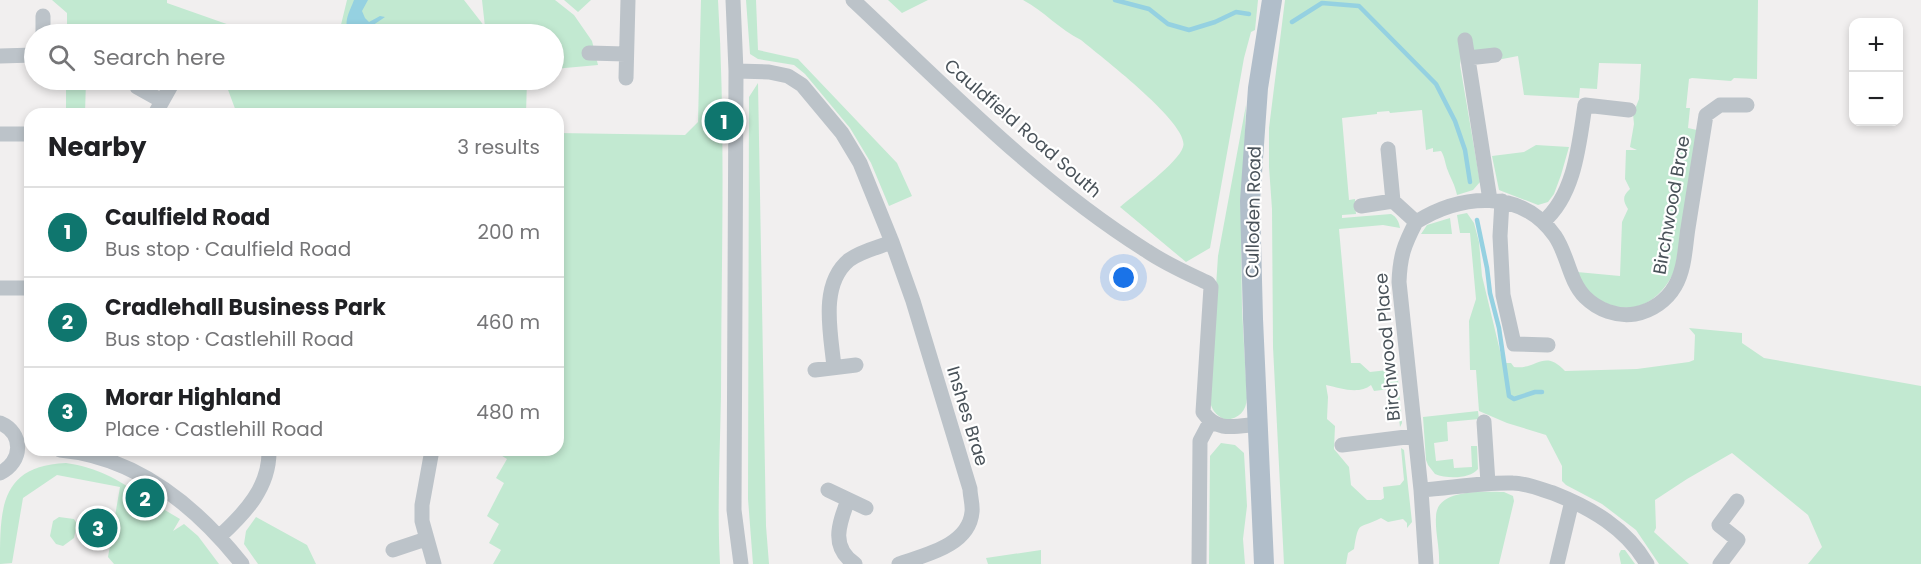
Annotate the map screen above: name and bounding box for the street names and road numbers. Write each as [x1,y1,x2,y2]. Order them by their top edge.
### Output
street label: Cauldfield Road South [939,53,1107,203]
street label: Birchwood Brae [1646,134,1696,276]
street label: Culloden Road [1239,146,1267,278]
street label: Birchwood Place [1368,272,1406,422]
street label: Inshes Brae [941,363,995,469]

